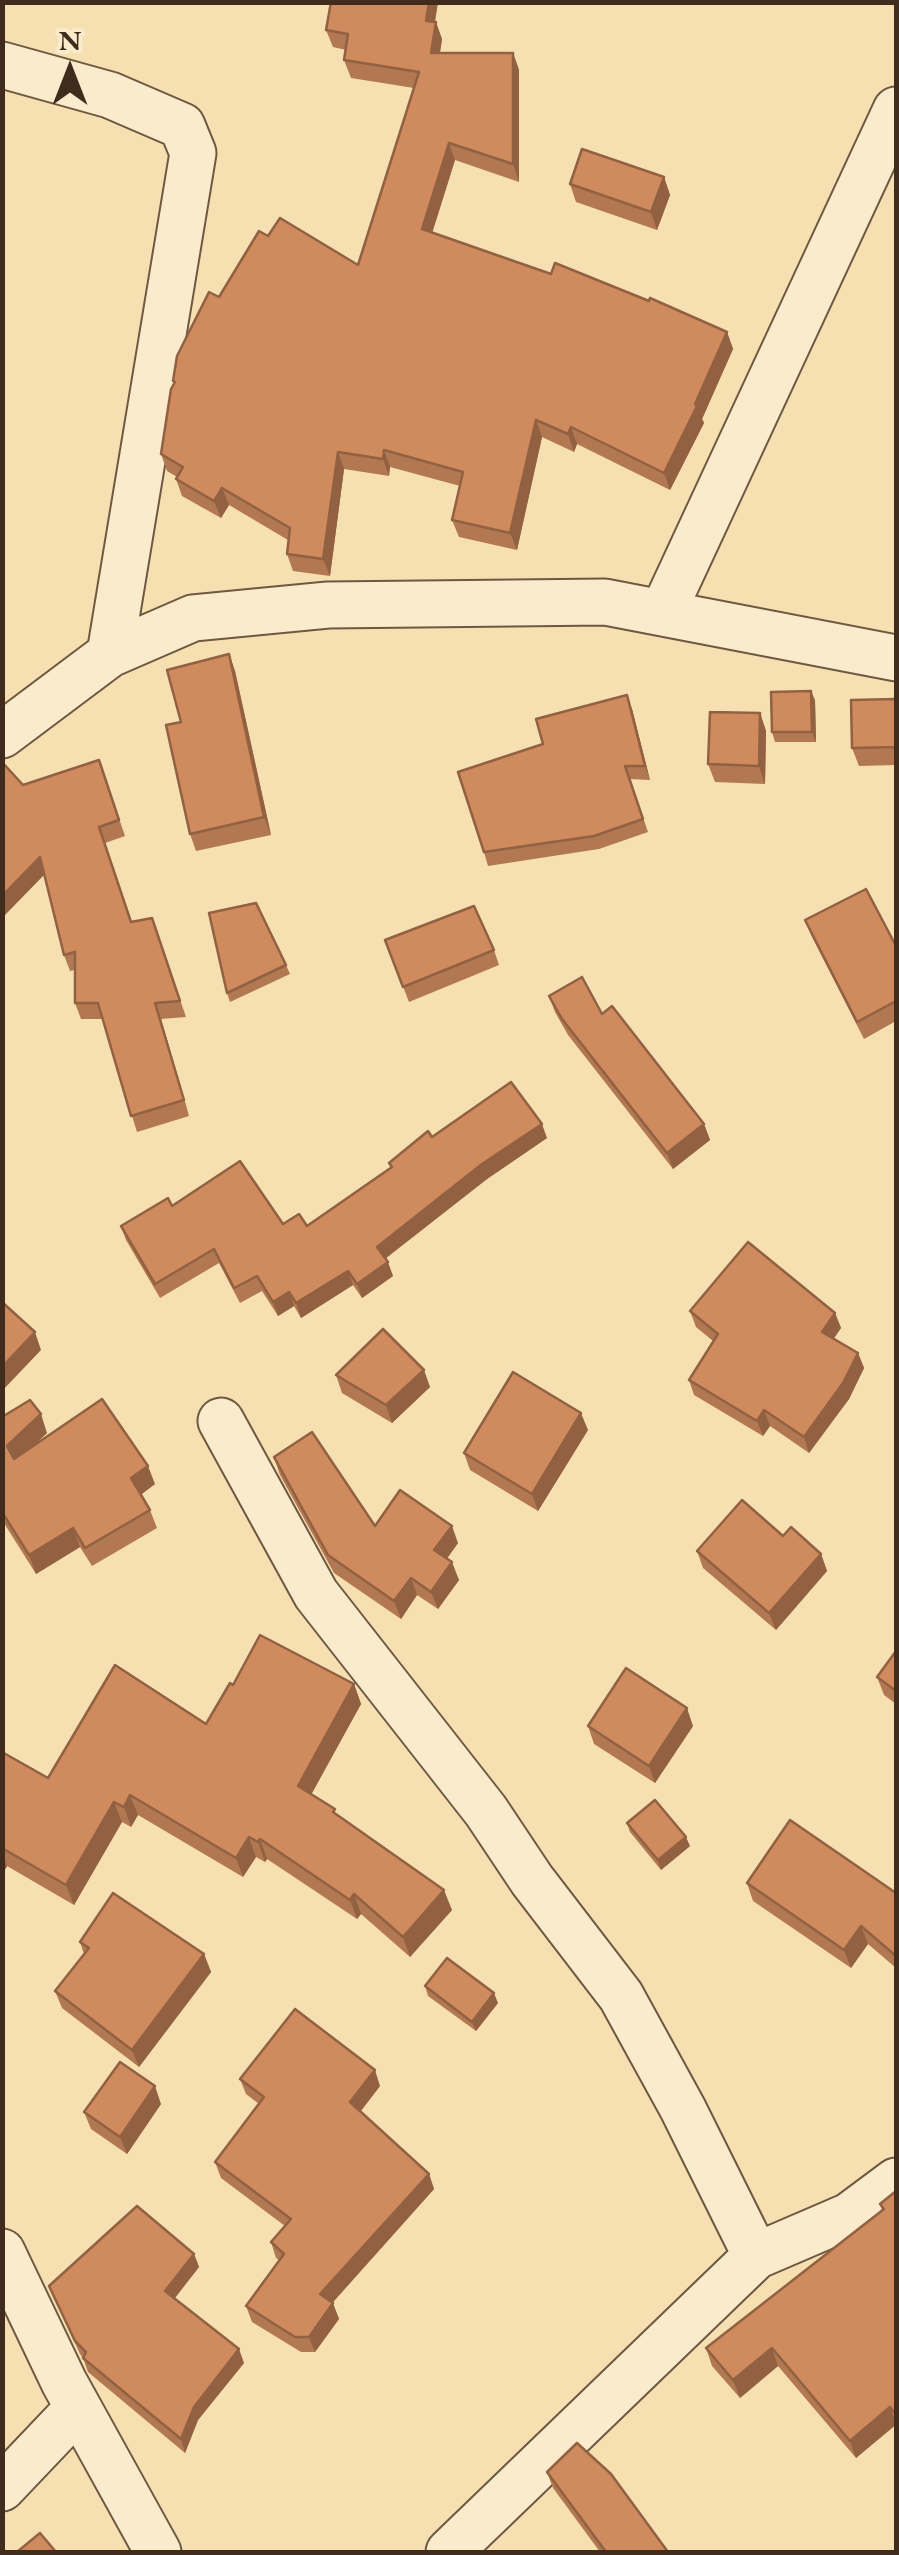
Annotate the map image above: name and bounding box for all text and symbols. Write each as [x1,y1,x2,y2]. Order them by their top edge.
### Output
north arrow [20,20,120,120]
text: N [59,22,81,58]

